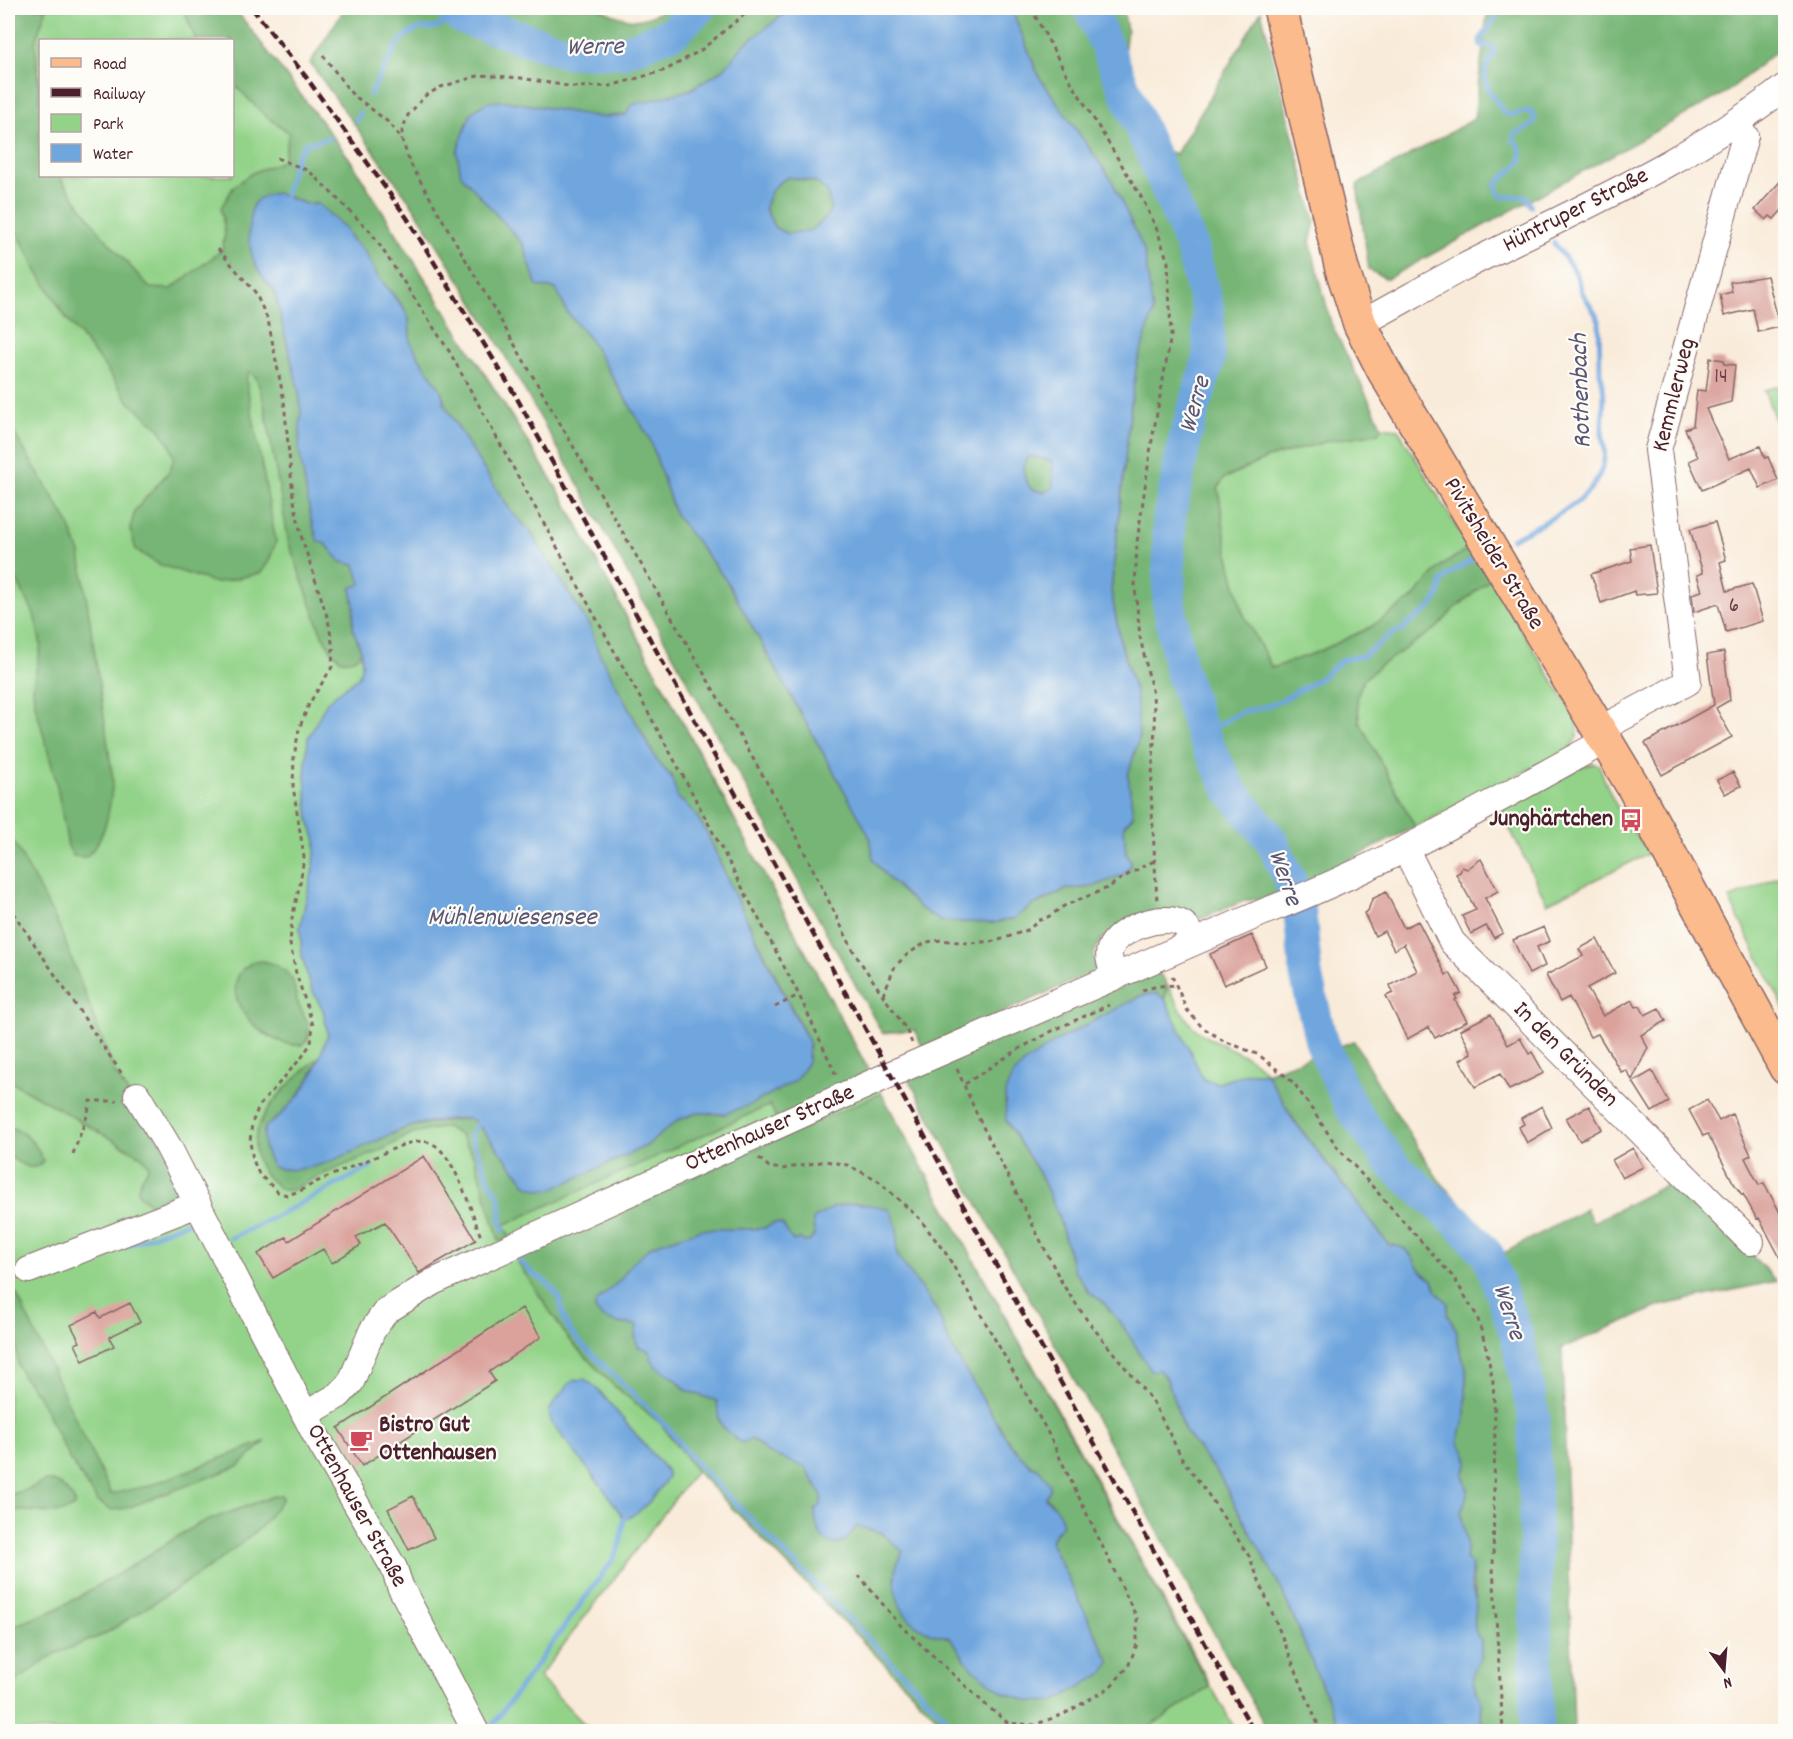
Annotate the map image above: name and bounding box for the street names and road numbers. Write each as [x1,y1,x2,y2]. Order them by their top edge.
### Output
street label: Hüntruper Straße [1497,160,1655,262]
street label: Kemmlerweg [1644,334,1706,456]
street label: Pivitsheider Straße [1434,471,1552,637]
street label: In den Gründen [1504,994,1626,1116]
street label: Ottenhauser Straße [680,1076,860,1182]
street label: Ottenhauser Straße [297,1418,415,1594]

